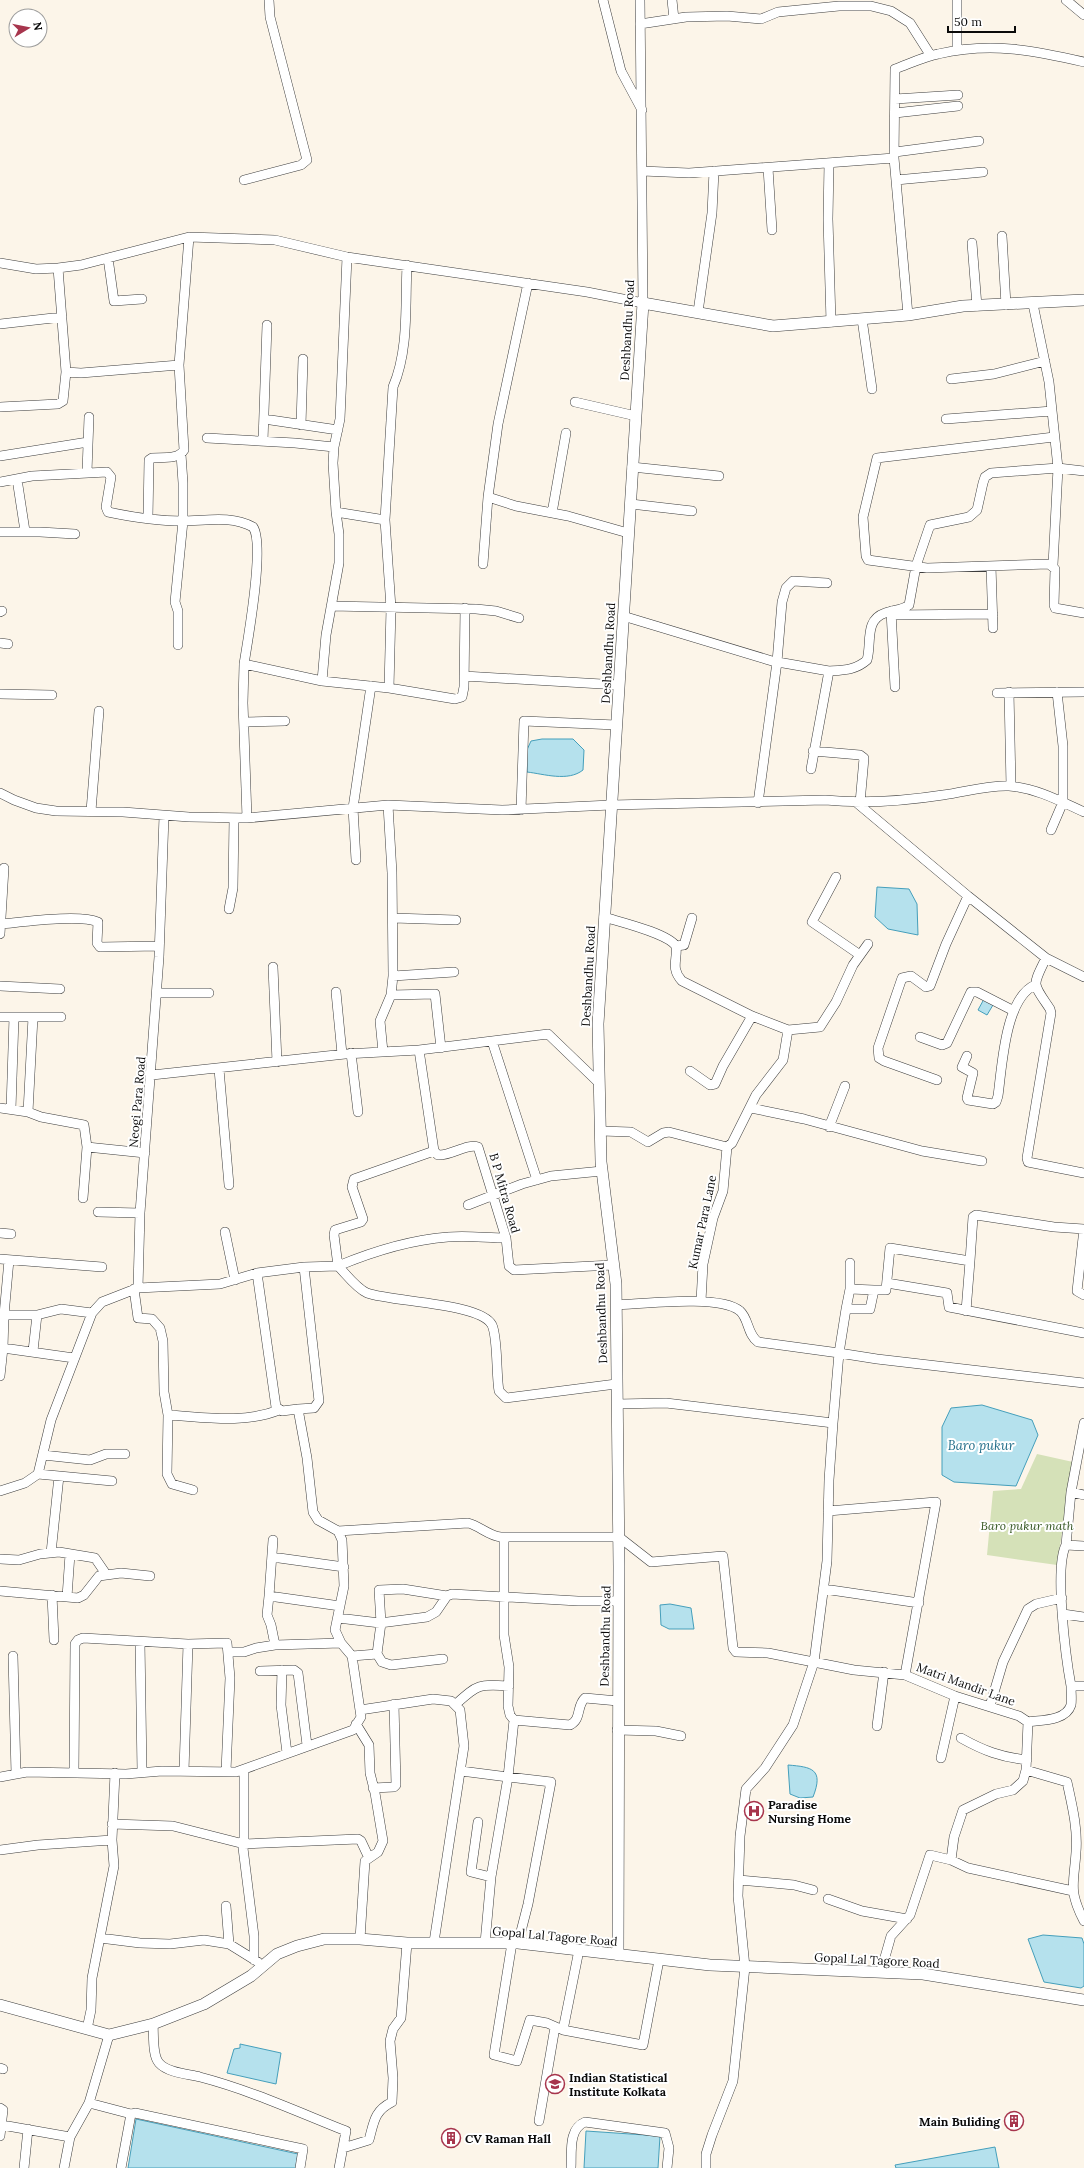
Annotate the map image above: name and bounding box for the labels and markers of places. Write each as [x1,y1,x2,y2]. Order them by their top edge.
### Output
place label: Paradise Nursing Home [768,1797,852,1826]
hospital icon: Paradise Nursing Home [743,1800,765,1822]
place label: Indian Statistical Institute Kolkata [569,2070,668,2099]
school or university icon: Indian Statistical Institute Kolkata [544,2073,566,2095]
building icon: Main Buliding [1003,2110,1025,2132]
place label: Main Buliding [919,2114,1001,2129]
building icon: CV Raman Hall [440,2127,462,2149]
place label: CV Raman Hall [465,2131,551,2146]

